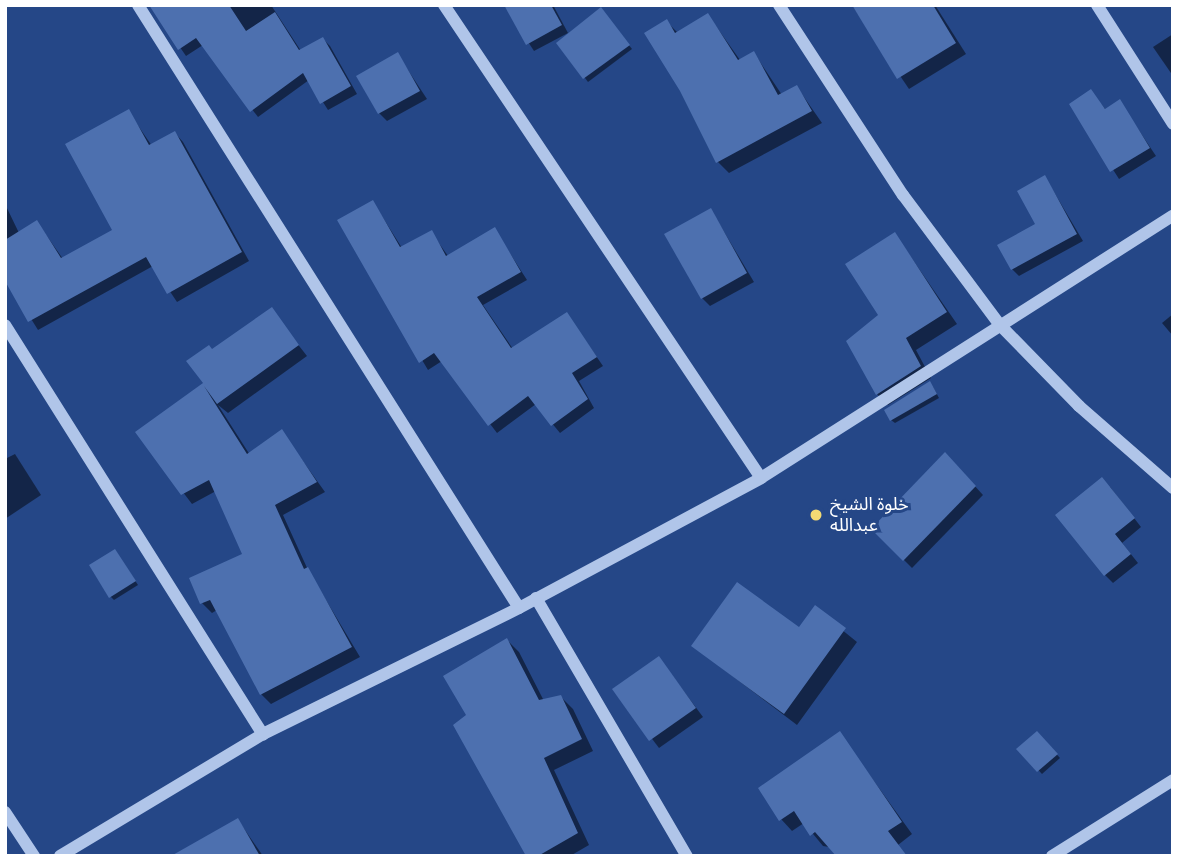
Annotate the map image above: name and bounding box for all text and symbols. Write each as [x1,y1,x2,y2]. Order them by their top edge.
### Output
place label: خلوة الشيخ عبدالله [830,494,909,536]
marker: خلوة الشيخ عبدالله [808,507,824,523]

